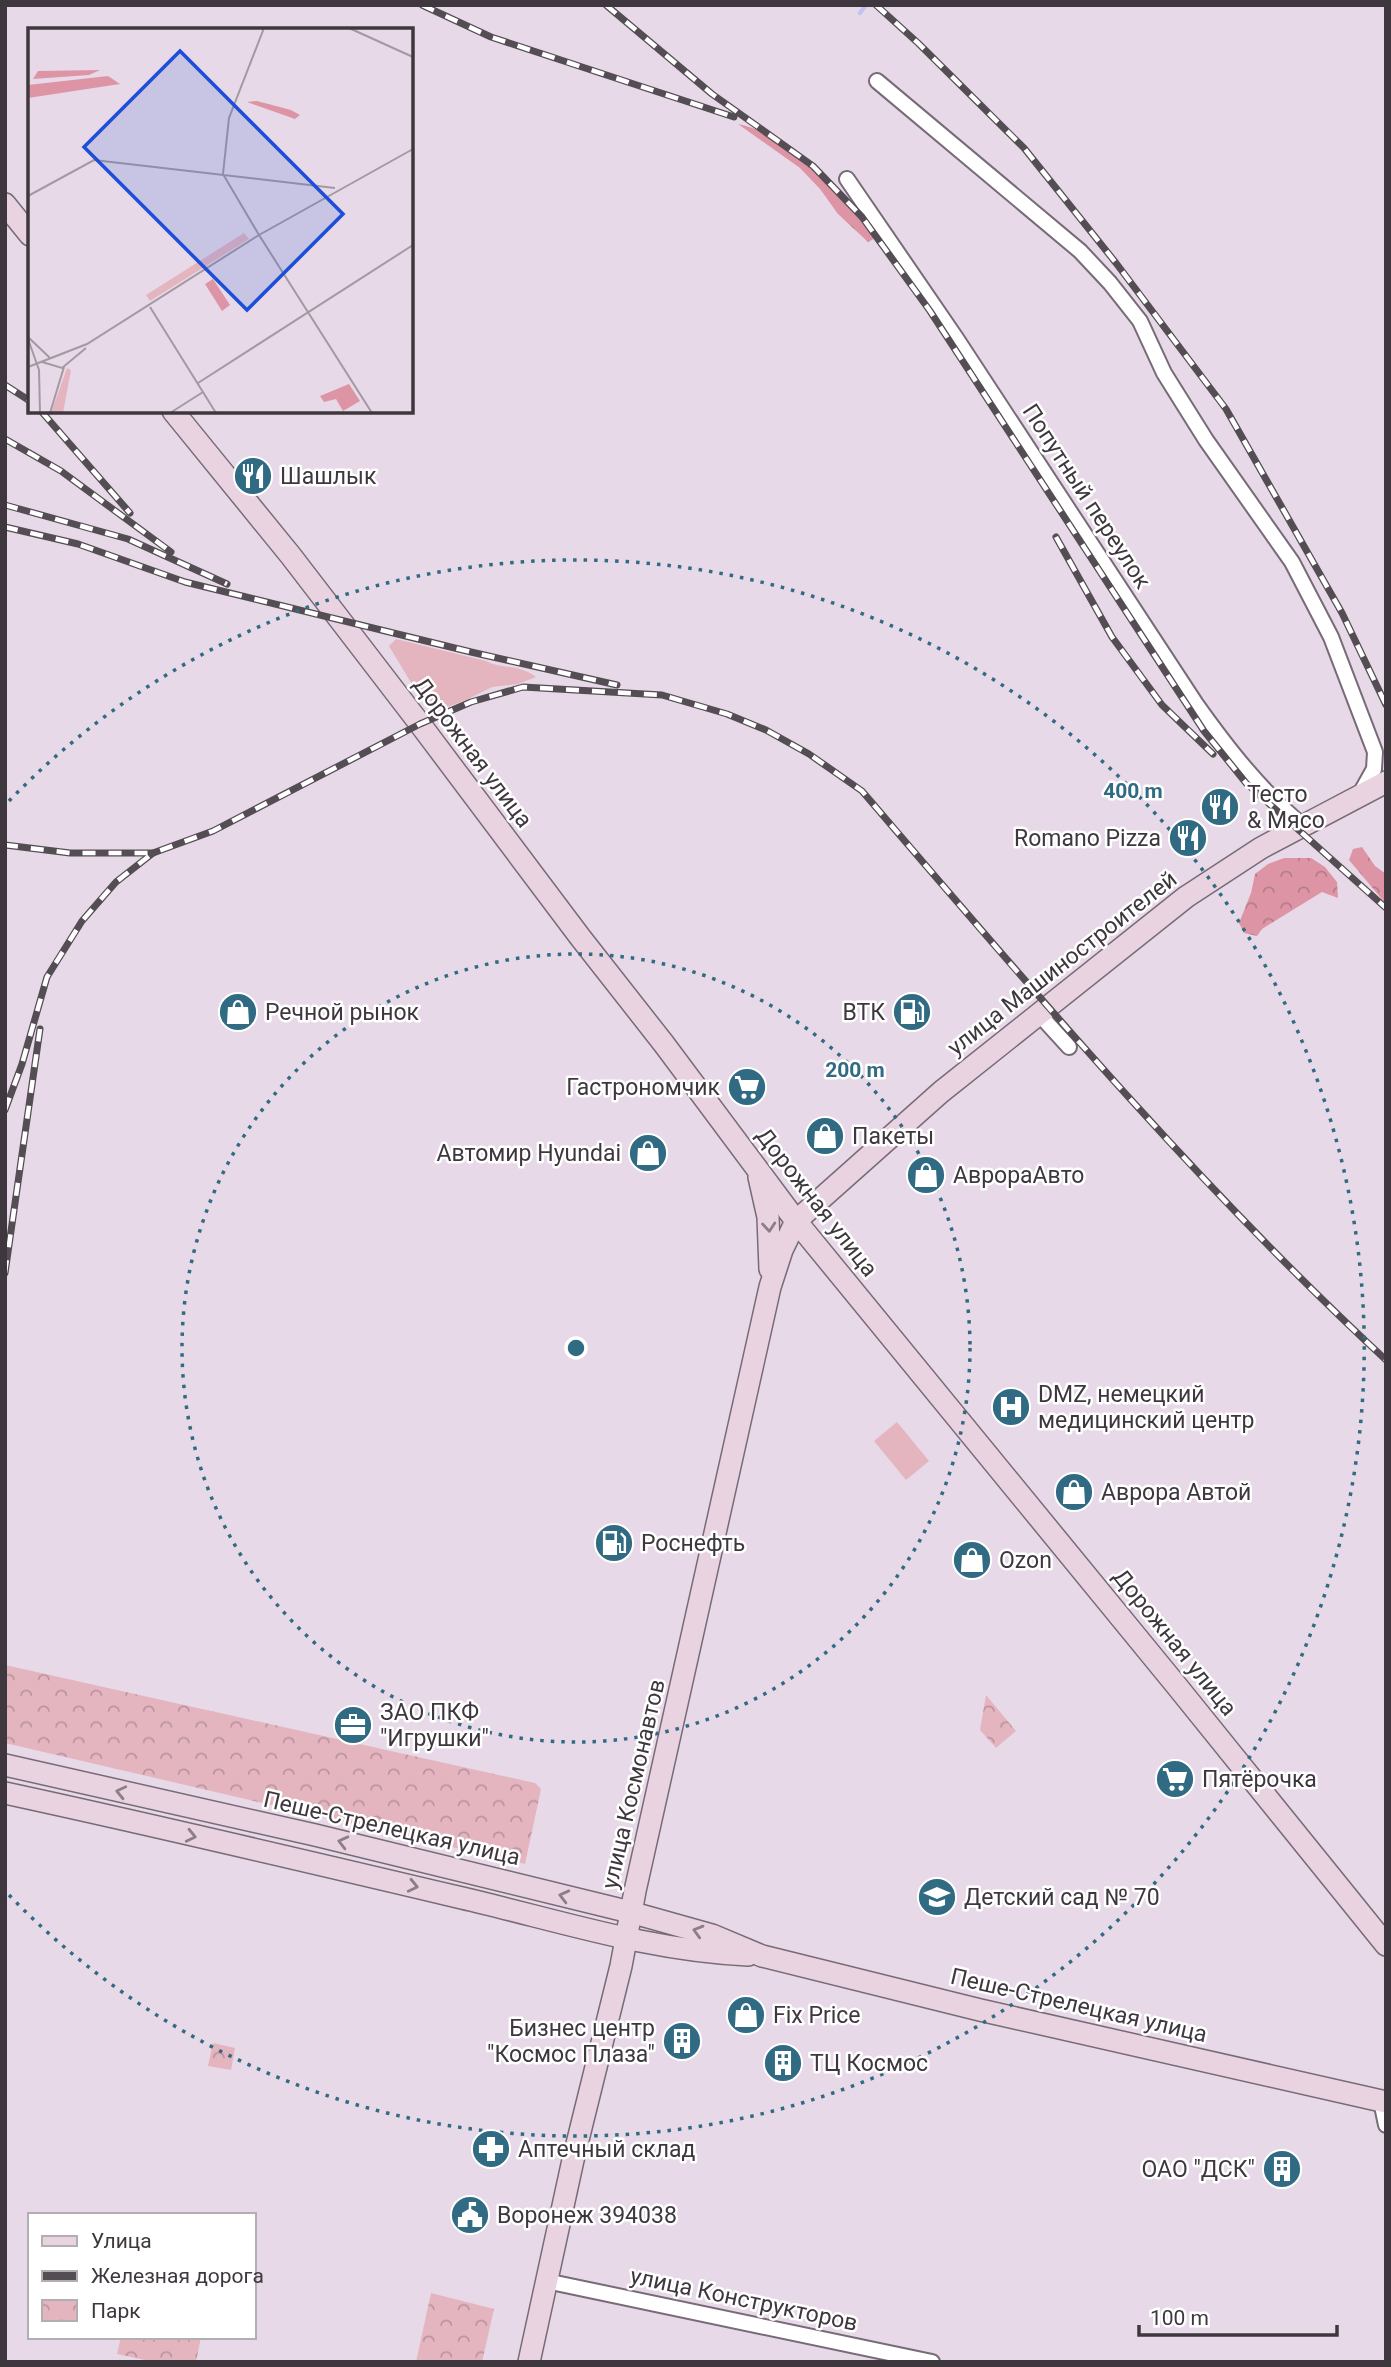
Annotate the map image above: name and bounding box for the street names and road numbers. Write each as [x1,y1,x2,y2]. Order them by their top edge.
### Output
street label: Попутный переулок [1017,399,1157,594]
street label: Дорожная улица [407,672,538,833]
street label: улица Машиностроителей [942,866,1182,1061]
street label: Дорожная улица [750,1123,883,1282]
street label: Дорожная улица [1107,1563,1242,1721]
street label: улица Космонавтов [596,1677,671,1892]
street label: Пеше-Стрелецкая улица [261,1786,523,1871]
street label: Пеше-Стрелецкая улица [948,1963,1210,2048]
street label: улица Конструкторов [628,2262,860,2337]

